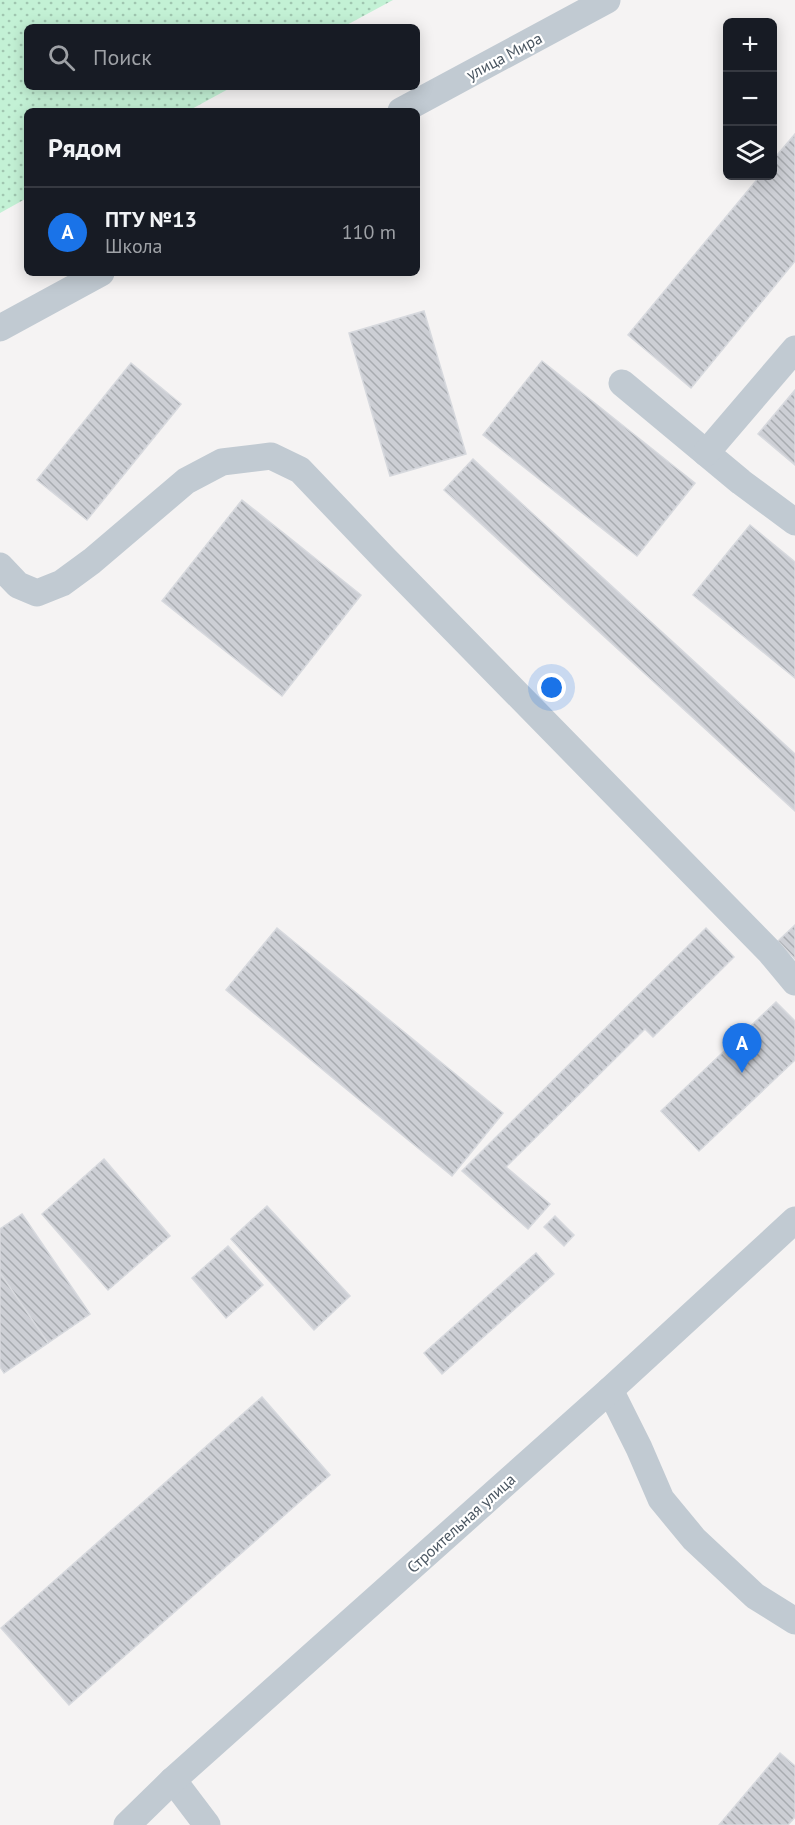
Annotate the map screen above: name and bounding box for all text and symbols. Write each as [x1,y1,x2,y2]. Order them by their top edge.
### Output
map controls [723,18,777,180]
button: + [723,18,777,72]
search box [24,24,420,90]
street label: улица Мира [463,28,545,84]
icon: search [45,41,78,74]
text: Поиск [93,43,152,71]
button: − [723,72,777,126]
button: layers [723,126,777,180]
text: Рядом [48,131,122,164]
text: ПТУ №13 [105,205,197,233]
text: A [61,219,74,245]
text: 110 m [342,219,396,245]
text: Школа [105,233,162,259]
your location [537,673,566,702]
pin: A [722,1024,762,1073]
street label: Строительная улица [403,1469,519,1577]

